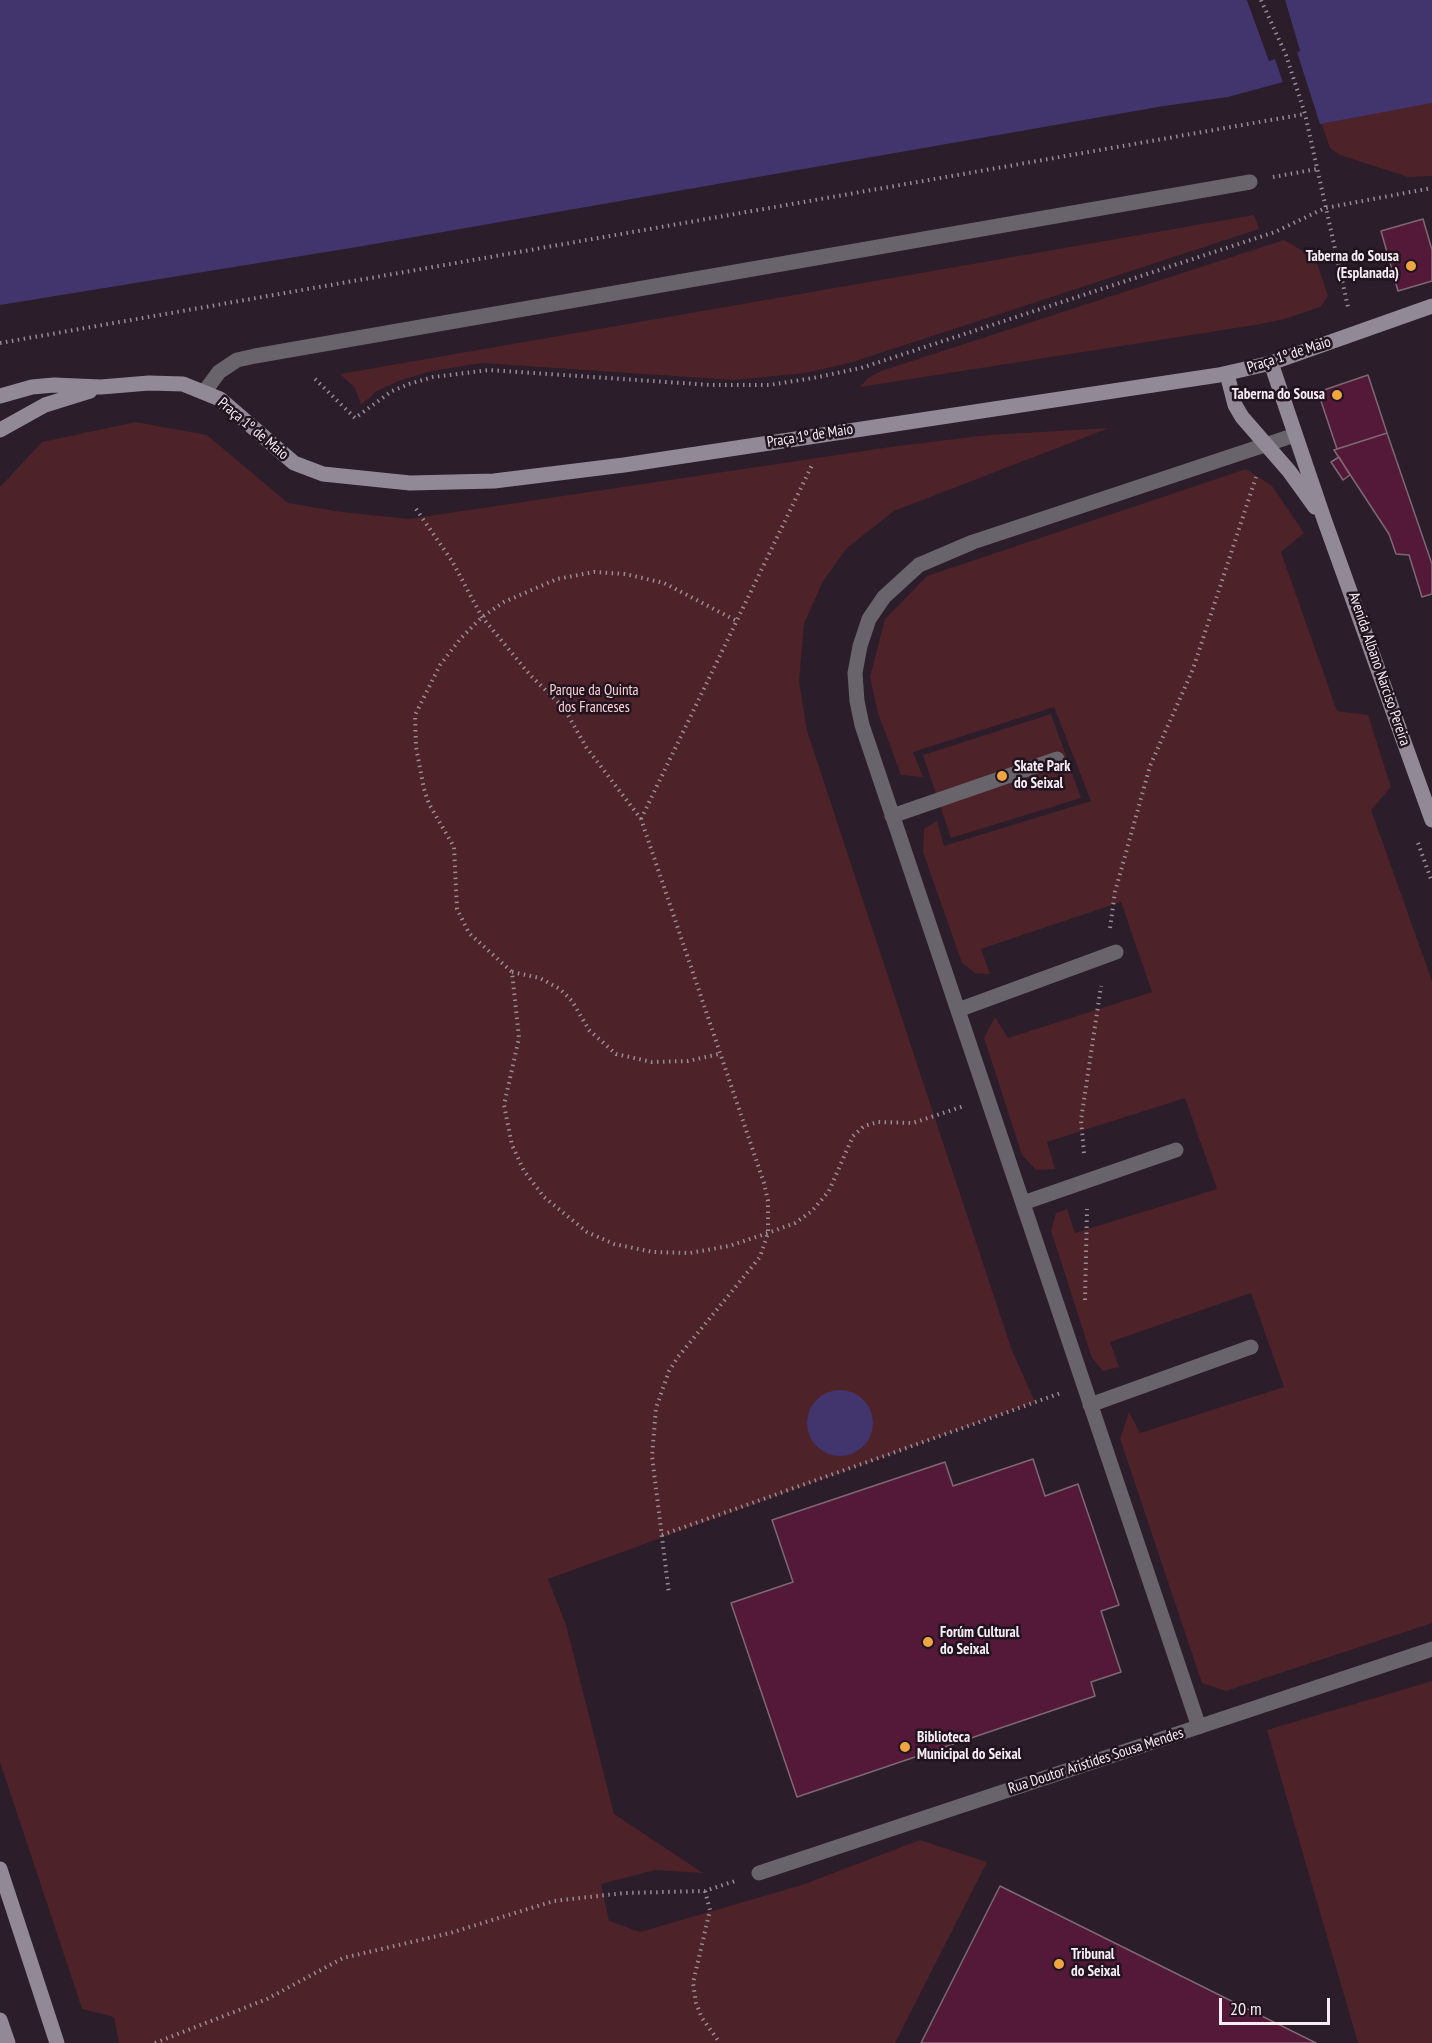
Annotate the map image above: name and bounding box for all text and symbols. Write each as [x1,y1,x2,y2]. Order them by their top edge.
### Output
place label: Taberna do Sousa (Esplanada) [1306,248,1399,283]
marker: Taberna do Sousa (Esplanada) [1404,259,1418,273]
street label: Praça 1º de Maio [1245,333,1333,377]
place label: Taberna do Sousa [1232,386,1325,404]
marker: Taberna do Sousa [1330,388,1344,402]
street label: Praça 1º de Maio [214,394,292,464]
street label: Praça 1º de Maio [766,420,854,452]
street label: Avenida Albano Narciso Pereira [1344,590,1414,748]
park label: Parque da Quinta dos Franceses [549,682,639,717]
place label: Skate Park do Seixal [1014,758,1070,793]
marker: Skate Park do Seixal [995,769,1009,783]
place label: Forúm Cultural do Seixal [940,1624,1019,1659]
marker: Forúm Cultural do Seixal [921,1635,935,1649]
street label: Rua Doutor Aristides Sousa Mendes [1006,1724,1186,1798]
place label: Biblioteca Municipal do Seixal [917,1729,1021,1764]
marker: Biblioteca Municipal do Seixal [898,1740,912,1754]
place label: Tribunal do Seixal [1071,1946,1120,1981]
marker: Tribunal do Seixal [1052,1957,1066,1971]
scale bar [1222,1986,1333,2024]
text: 20 m [1230,1997,1262,2020]

